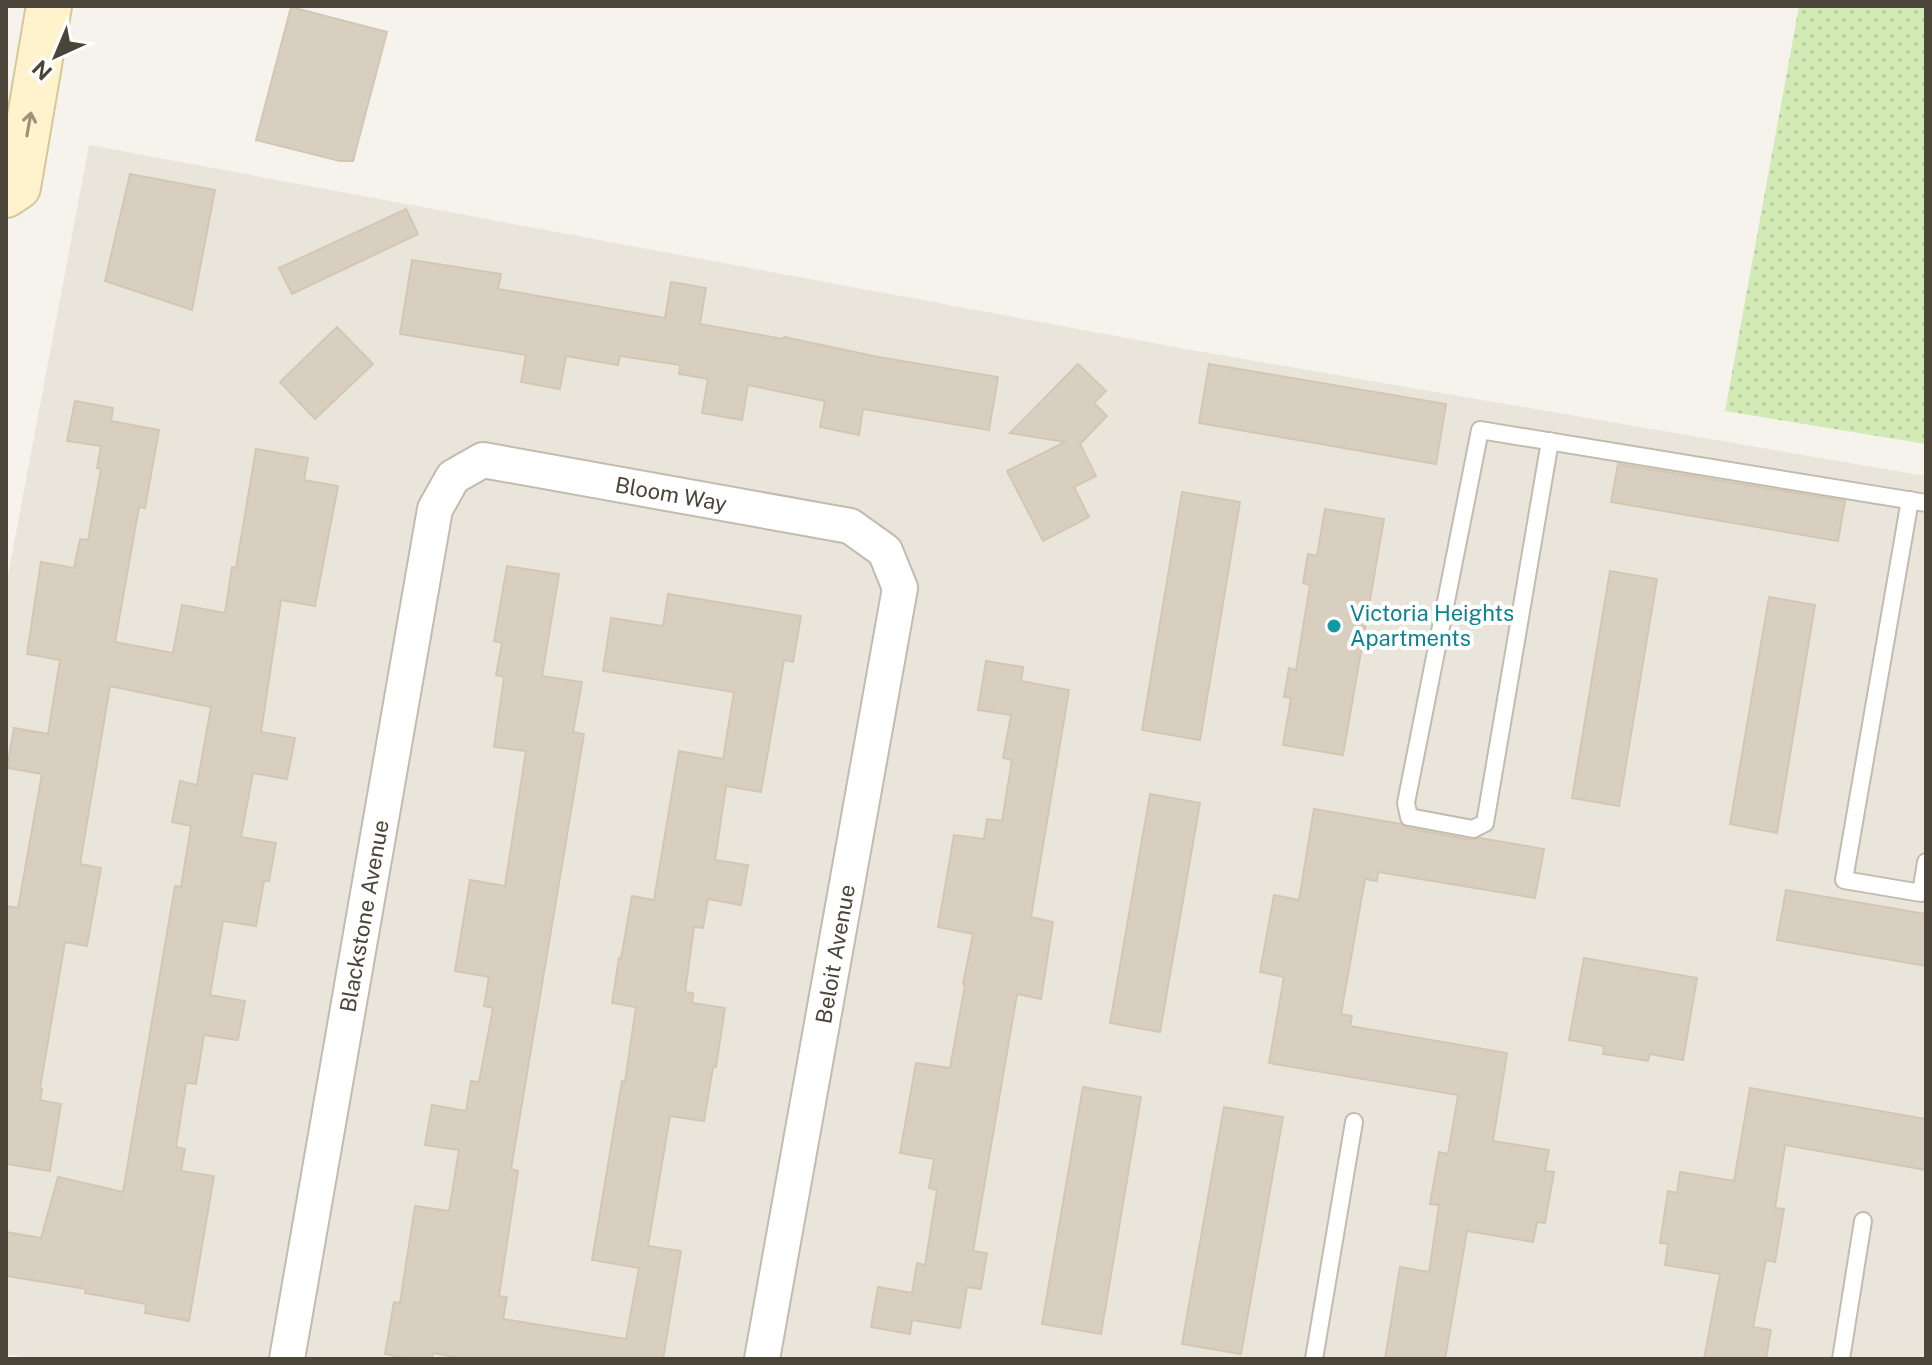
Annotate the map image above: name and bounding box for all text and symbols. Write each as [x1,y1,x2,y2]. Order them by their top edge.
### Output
north arrow [16,16,96,96]
text: N [27,55,57,86]
one-way arrow [22,112,37,138]
street label: Bloom Way [613,471,729,517]
place label: Victoria Heights Apartments [1350,600,1514,651]
marker: Victoria Heights Apartments [1325,617,1343,635]
street label: Blackstone Avenue [334,818,394,1014]
street label: Beloit Avenue [810,882,860,1026]

